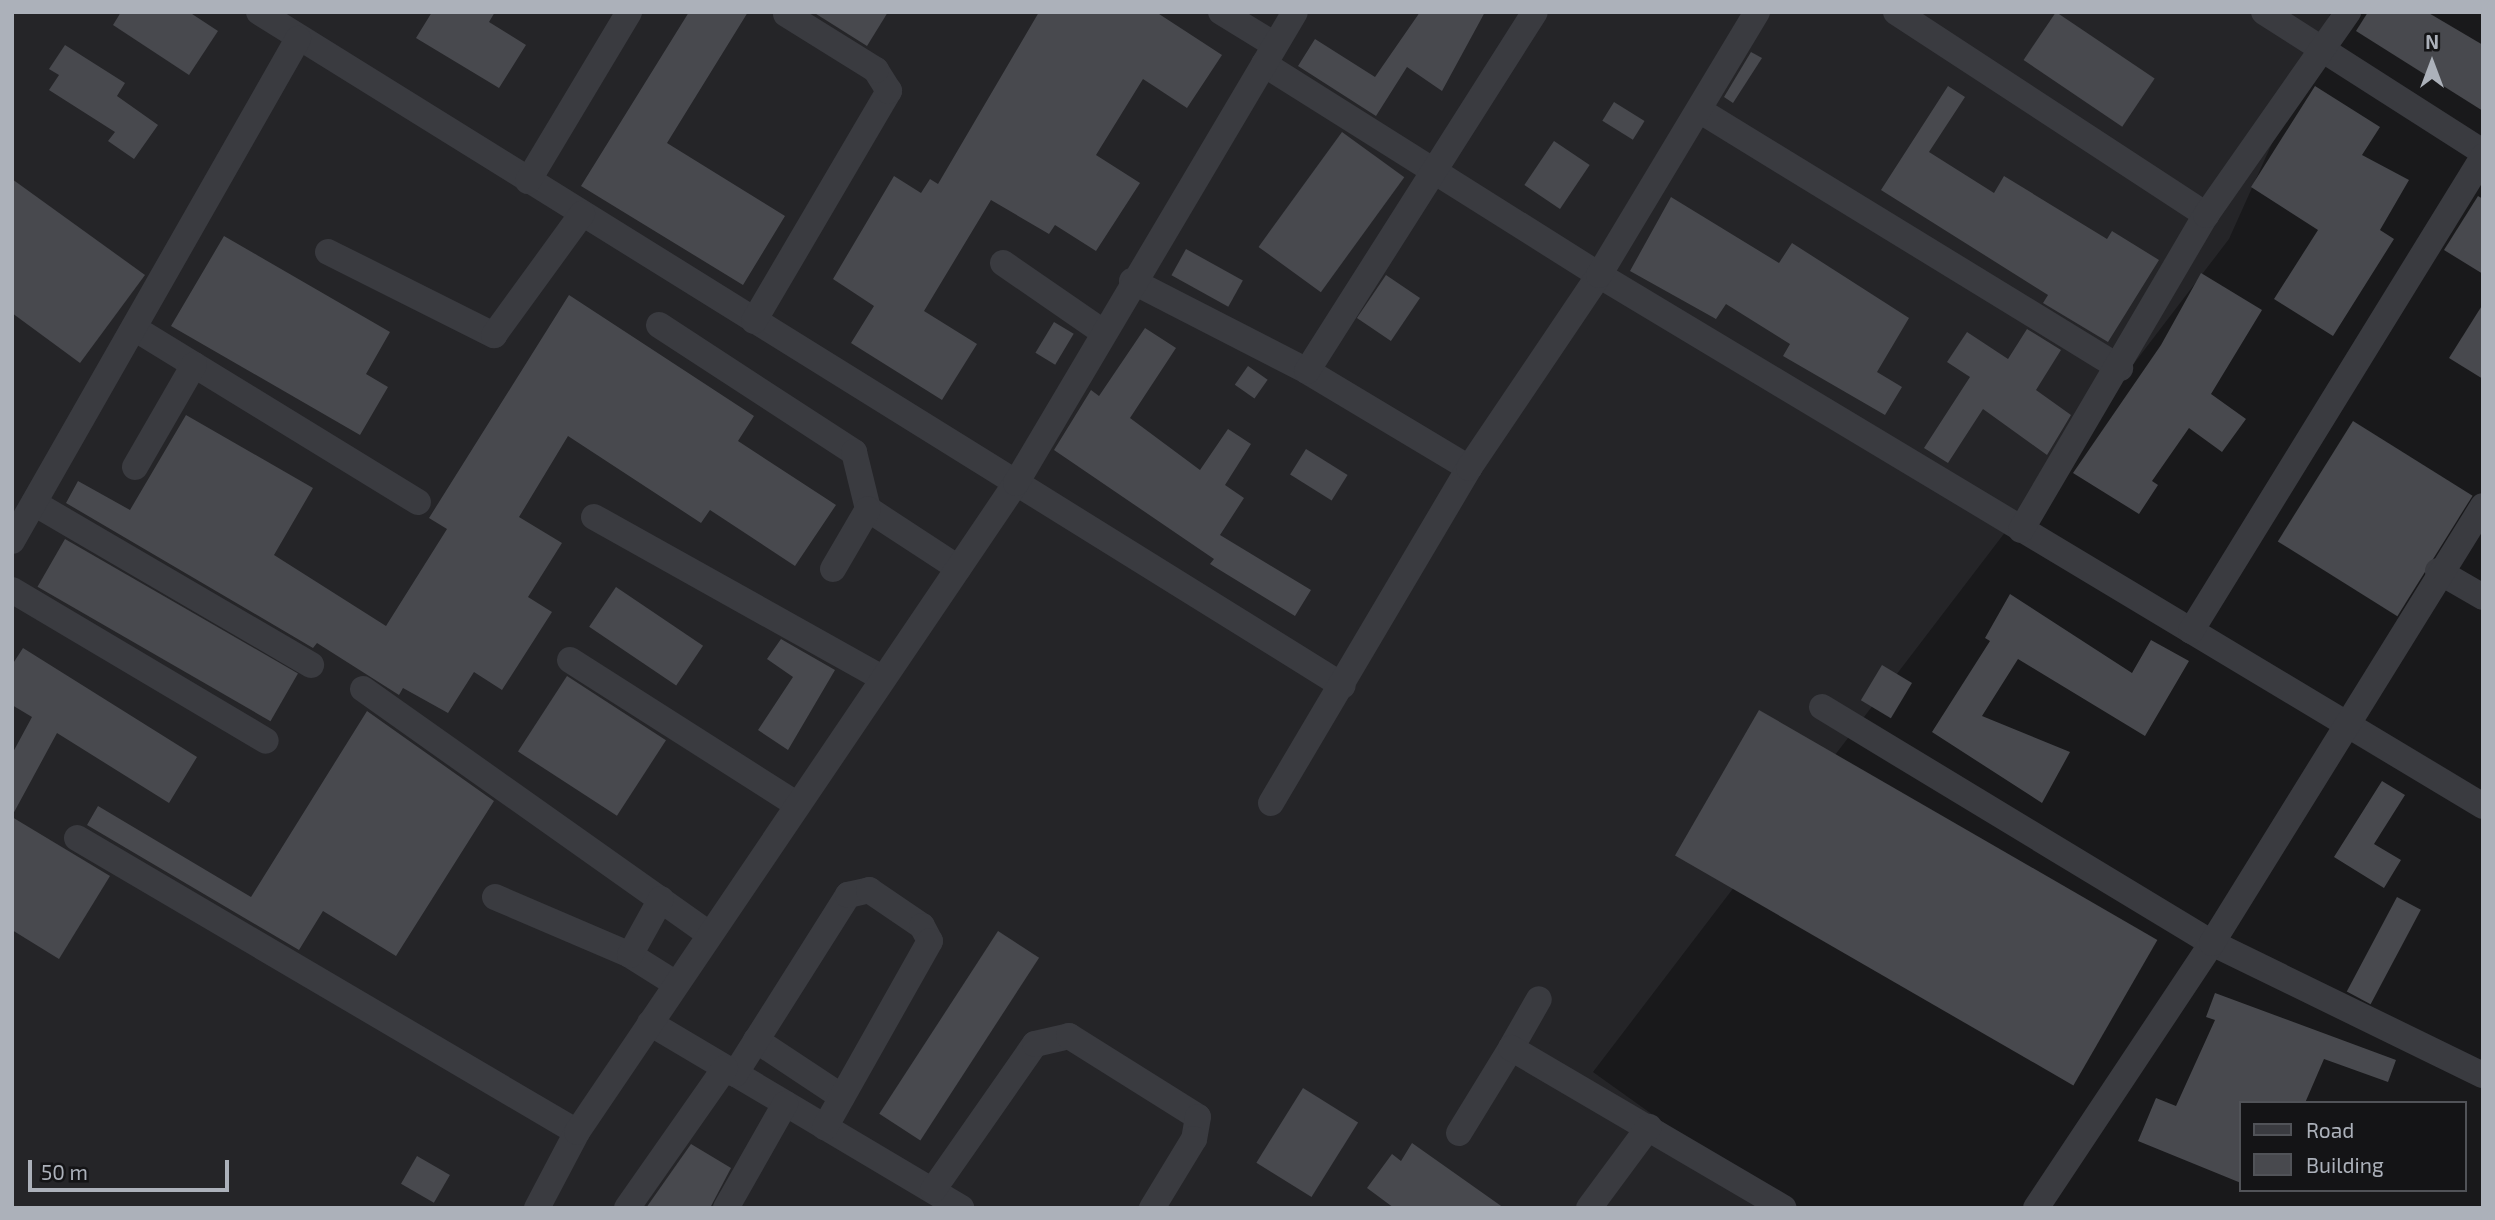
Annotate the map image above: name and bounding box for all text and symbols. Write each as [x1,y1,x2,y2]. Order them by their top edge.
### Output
north arrow [2397,28,2467,98]
text: N [2425,30,2439,53]
legend [2240,1101,2467,1192]
text: Road [2306,1117,2354,1142]
scale bar [32,1146,233,1190]
text: Building [2306,1152,2384,1177]
text: 50 m [41,1159,88,1184]

